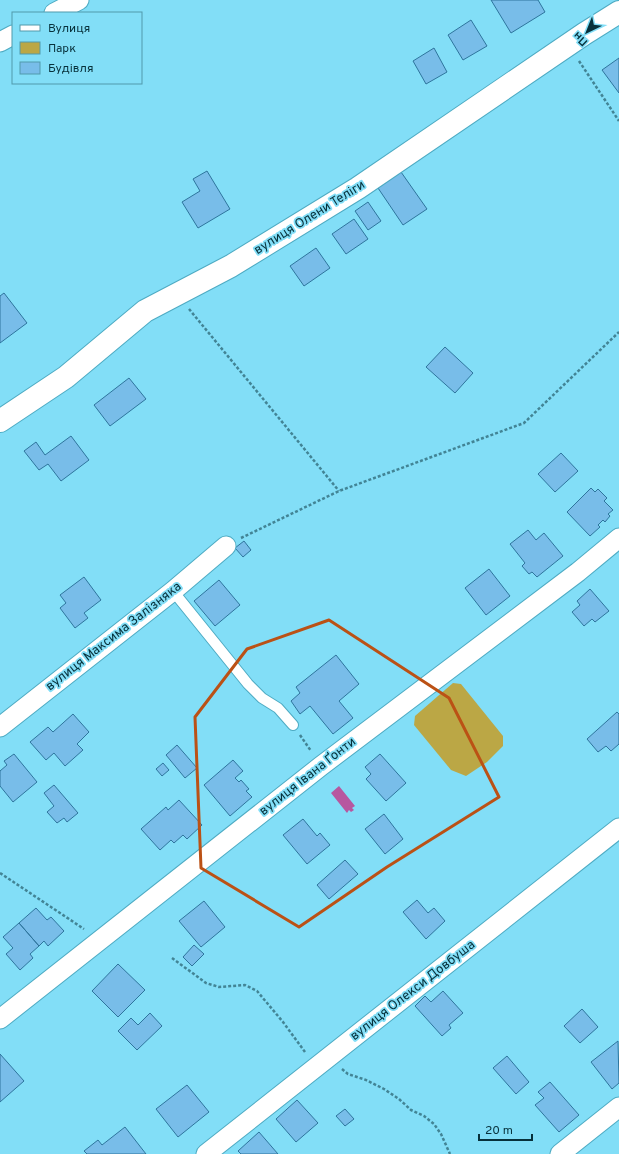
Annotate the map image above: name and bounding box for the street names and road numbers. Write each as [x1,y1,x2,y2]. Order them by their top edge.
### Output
street label: вулиця Олени Теліги [251,177,369,259]
street label: вулиця Максима Залізняка [43,579,185,695]
street label: вулиця Івана Ґонти [256,733,360,820]
street label: вулиця Олекси Довбуша [347,937,479,1045]

